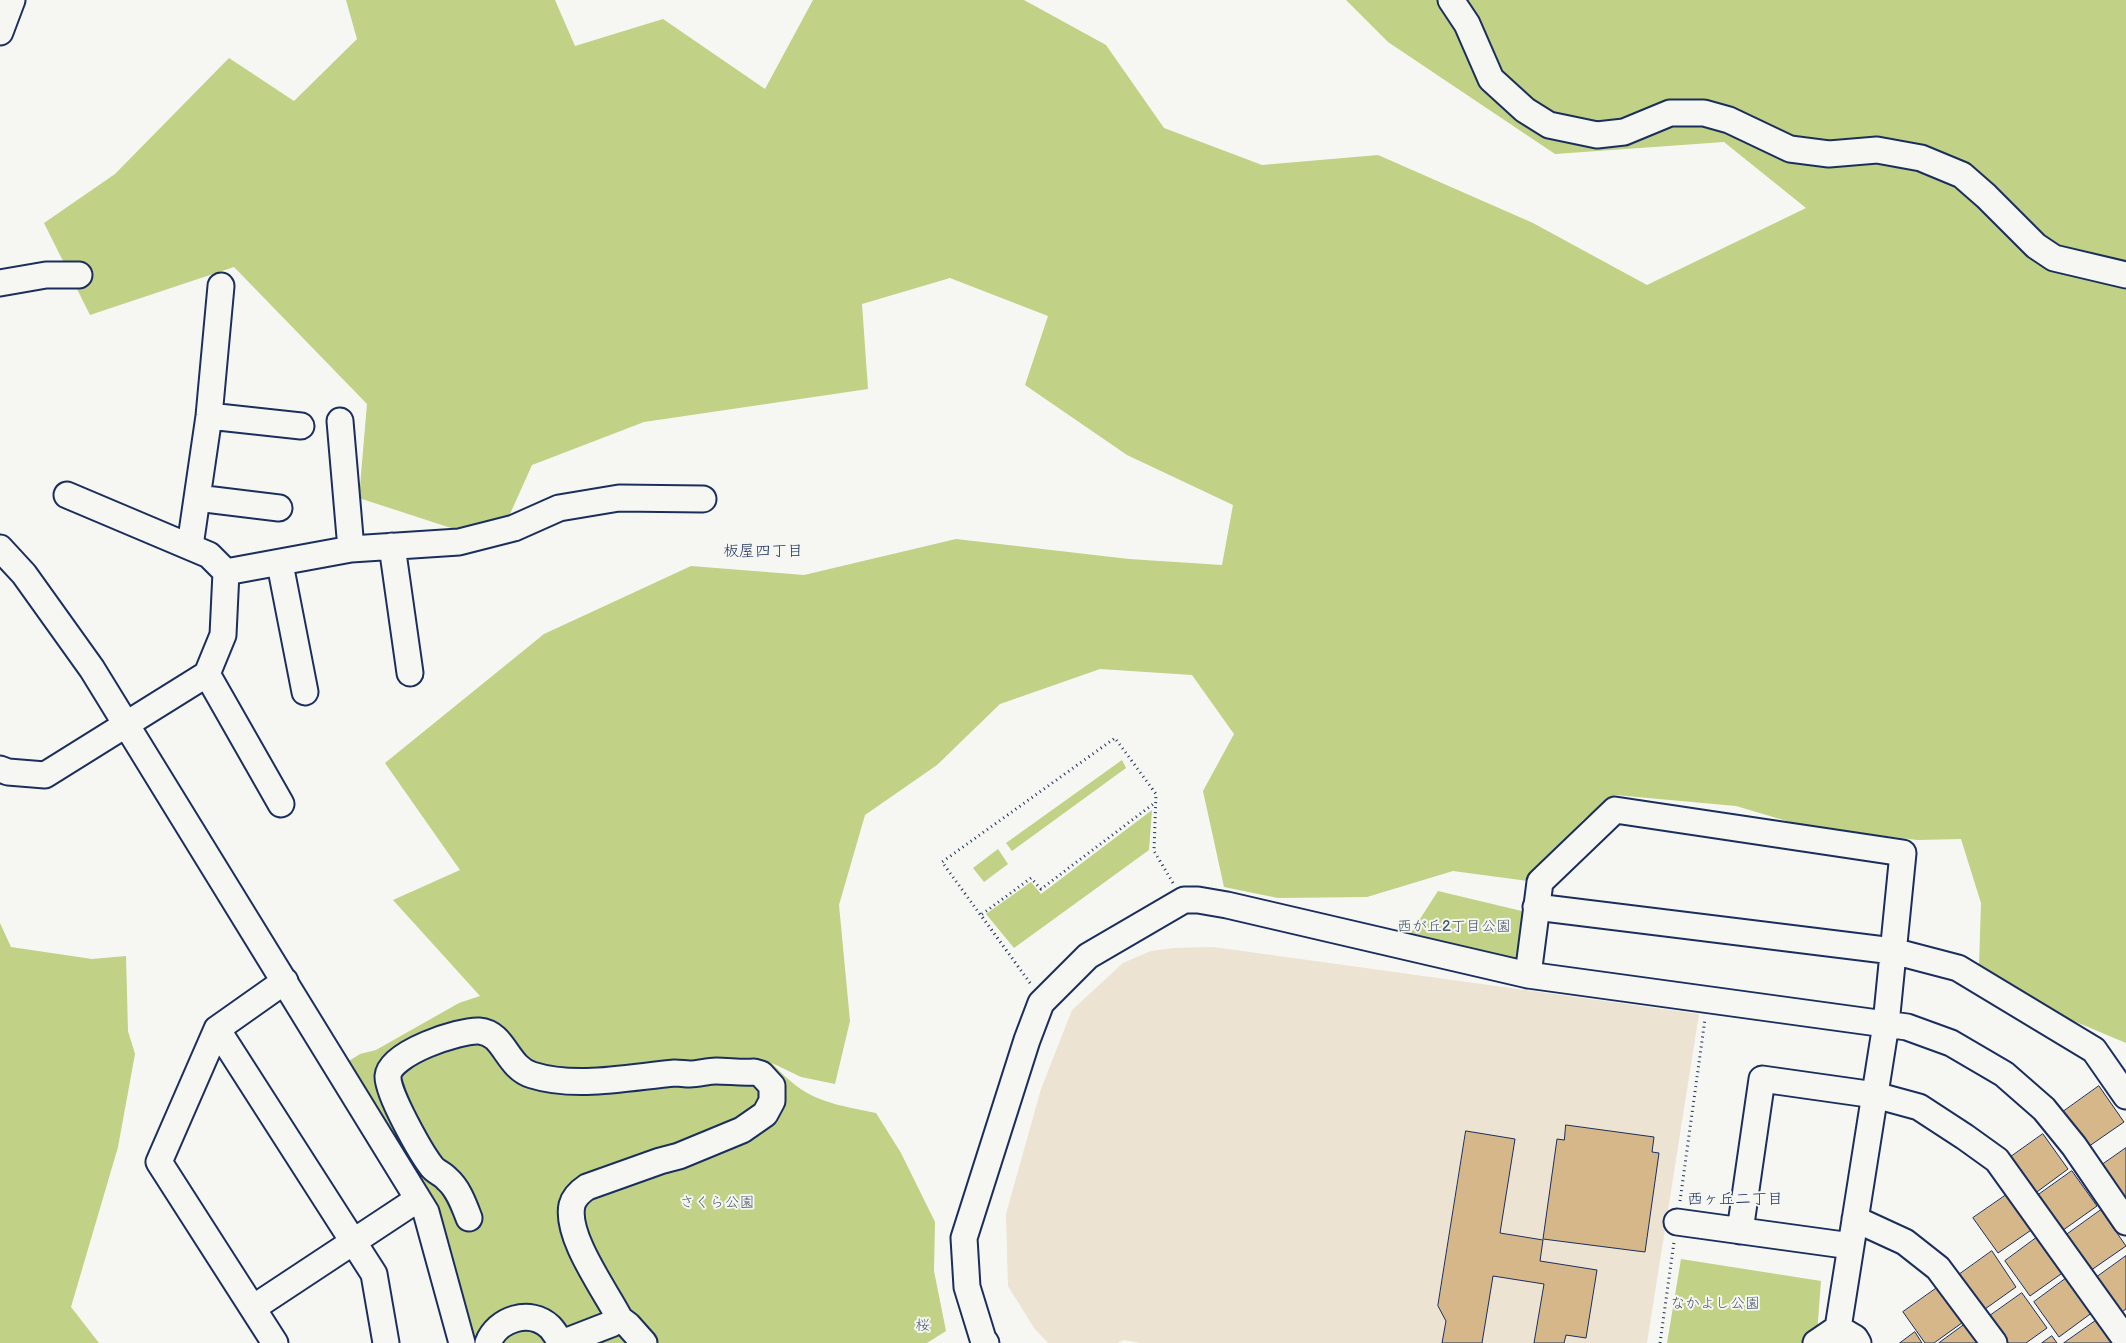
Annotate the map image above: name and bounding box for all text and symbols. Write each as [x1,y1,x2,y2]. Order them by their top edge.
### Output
district label: 板屋四丁目 [723,542,803,562]
park label: 西が丘2丁目公園 [1397,918,1511,936]
district label: 西ヶ丘二丁目 [1687,1190,1783,1210]
park label: さくら公園 [680,1194,754,1212]
park label: なかよし公園 [1670,1295,1760,1313]
park label: 桜 [916,1317,930,1335]

